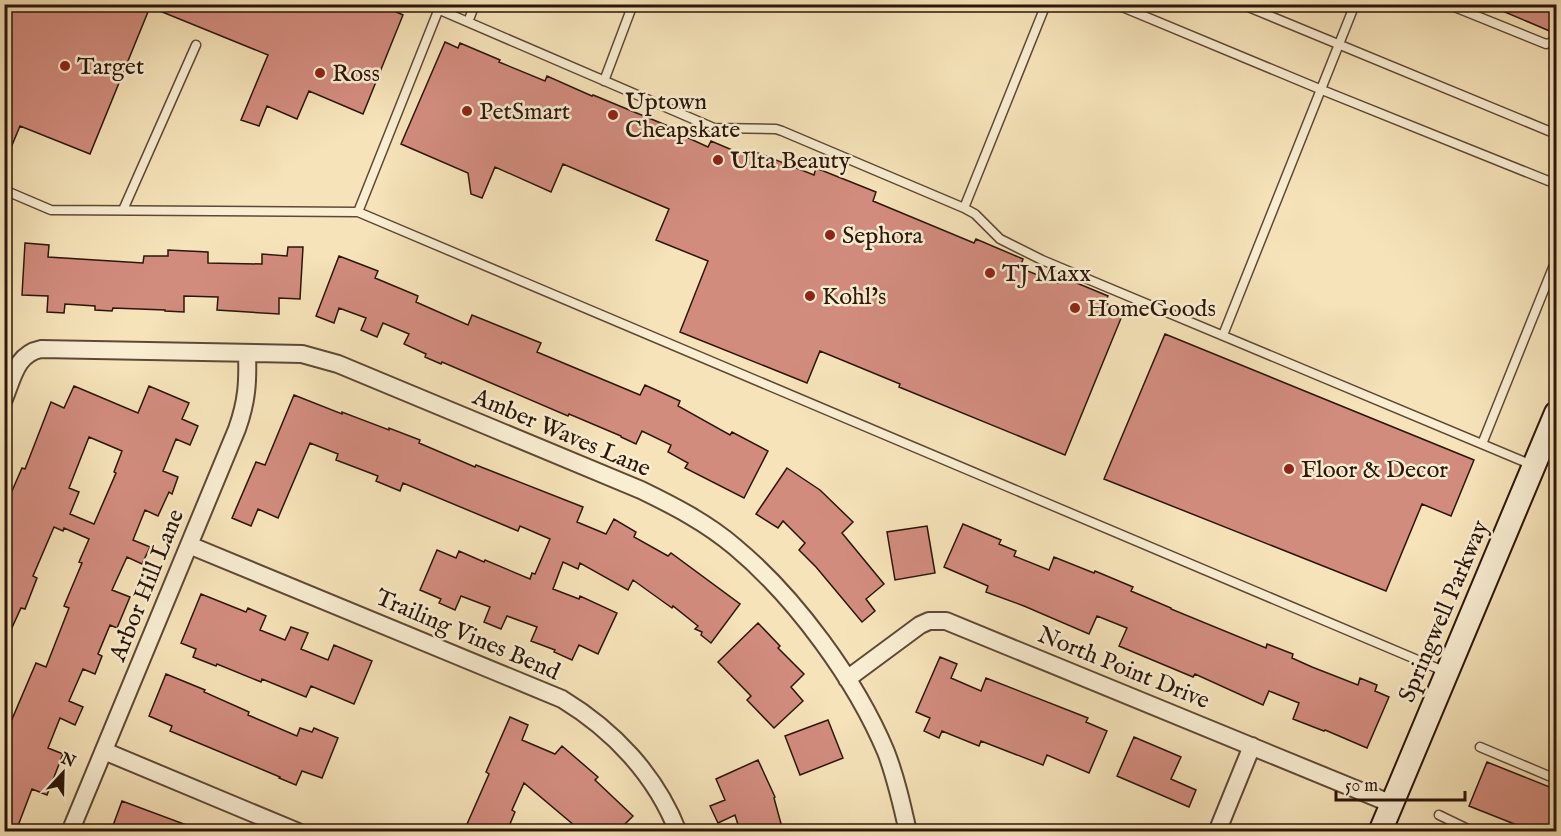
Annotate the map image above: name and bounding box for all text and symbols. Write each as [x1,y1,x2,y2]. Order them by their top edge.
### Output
place label: Target [77,52,144,83]
marker: Target [58,59,72,73]
place label: Ross [332,59,380,90]
marker: Ross [313,66,327,80]
place label: Uptown Cheapskate [625,87,740,146]
place label: PetSmart [479,97,570,128]
marker: PetSmart [460,104,474,118]
marker: Uptown Cheapskate [606,108,620,122]
place label: Ulta Beauty [730,146,851,177]
marker: Ulta Beauty [711,153,725,167]
place label: Sephora [842,221,924,252]
marker: Sephora [823,228,837,242]
place label: TJ Maxx [1002,259,1091,290]
marker: TJ Maxx [983,266,997,280]
place label: Kohl's [822,282,886,313]
marker: Kohl's [803,289,817,303]
place label: HomeGoods [1087,294,1216,325]
marker: HomeGoods [1068,301,1082,315]
street label: Amber Waves Lane [467,382,655,485]
place label: Floor & Decor [1301,455,1448,486]
marker: Floor & Decor [1282,462,1296,476]
street label: Arbor Hill Lane [102,505,192,667]
street label: Springwell Parkway [1392,516,1497,707]
street label: Trailing Vines Bend [371,583,564,688]
street label: North Point Drive [1033,620,1214,717]
north arrow [33,743,93,803]
text: N [57,749,78,773]
scale bar [1336,764,1465,802]
text: 50 m [1345,775,1378,798]

